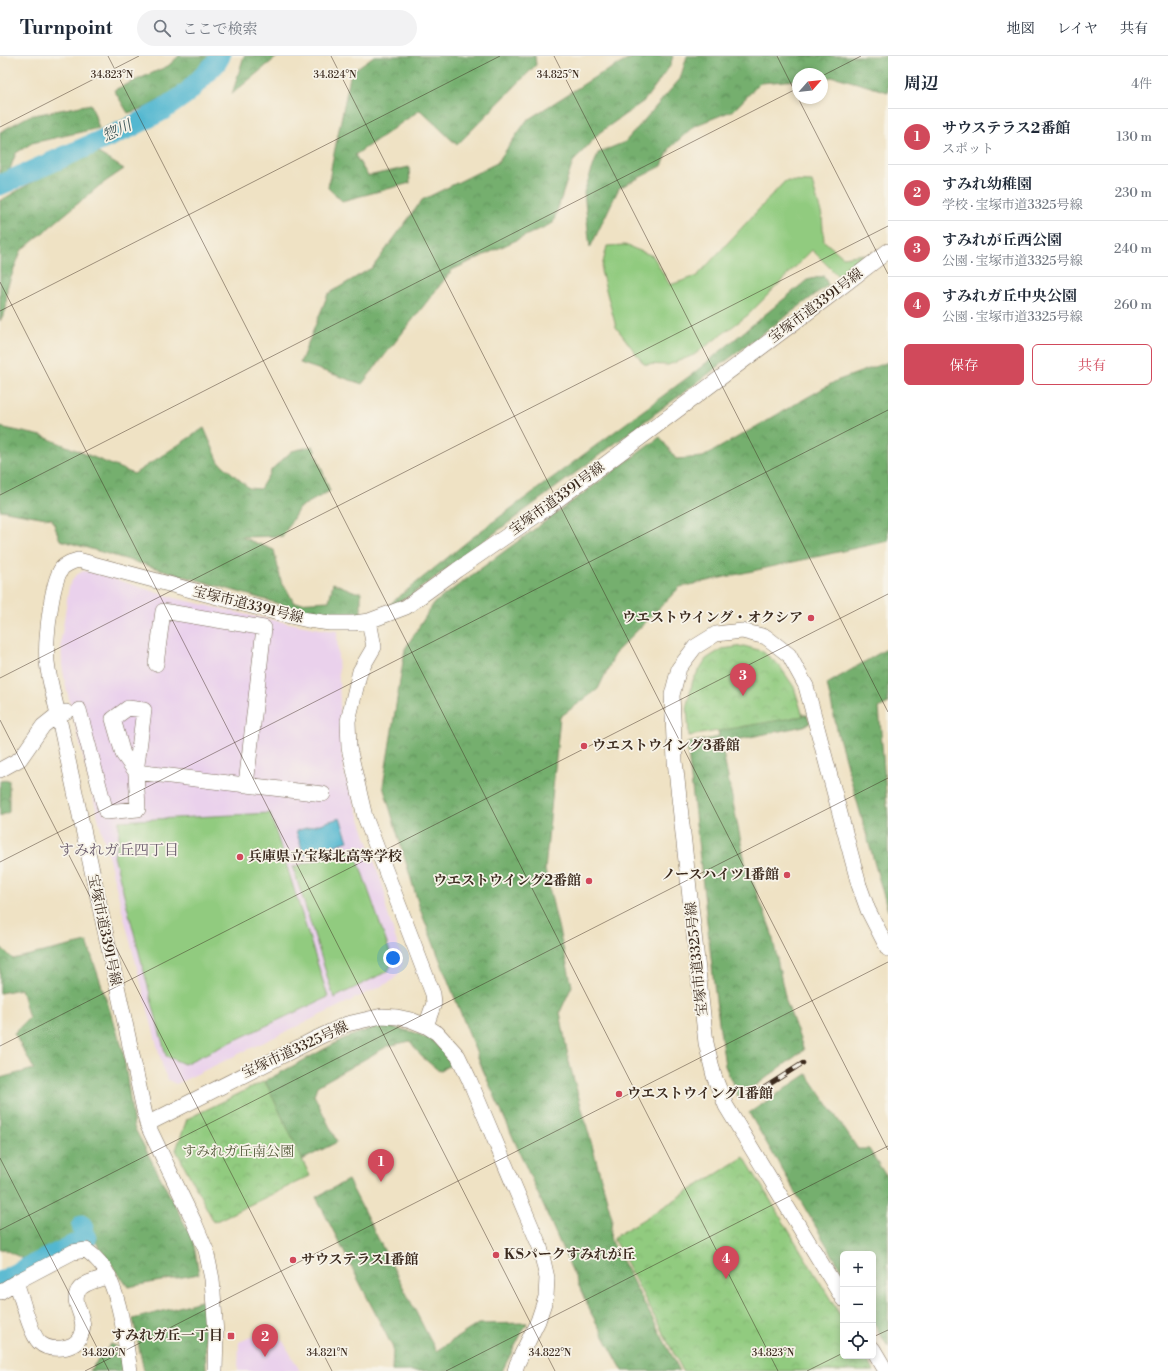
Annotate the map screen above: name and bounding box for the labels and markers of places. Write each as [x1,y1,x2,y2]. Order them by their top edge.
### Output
place label: ウエストウイング・オクシア [622,609,803,627]
marker: ウエストウイング・オクシア [806,613,816,623]
pin: 3 [730,663,756,696]
place label: ウエストウイング3番館 [592,737,740,755]
marker: ウエストウイング3番館 [579,741,589,751]
place label: 兵庫県立宝塚北高等学校 [248,848,402,866]
marker: 兵庫県立宝塚北高等学校 [235,852,245,862]
place label: ノースハイツ1番館 [661,866,779,884]
marker: ノースハイツ1番館 [782,870,792,880]
place label: ウエストウイング2番館 [433,872,581,890]
marker: ウエストウイング2番館 [584,876,594,886]
place label: ウエストウイング1番館 [627,1085,773,1103]
marker: ウエストウイング1番館 [614,1089,624,1099]
pin: 1 [368,1149,394,1182]
place label: KSパークすみれが丘 [504,1246,636,1264]
pin: 4 [713,1246,739,1279]
marker: KSパークすみれが丘 [491,1250,501,1260]
place label: サウステラス1番館 [301,1251,419,1269]
marker: サウステラス1番館 [288,1255,298,1265]
pin: 2 [252,1324,278,1357]
place label: すみれガ丘一丁目 [111,1327,223,1345]
marker: すみれガ丘一丁目 [226,1331,236,1341]

